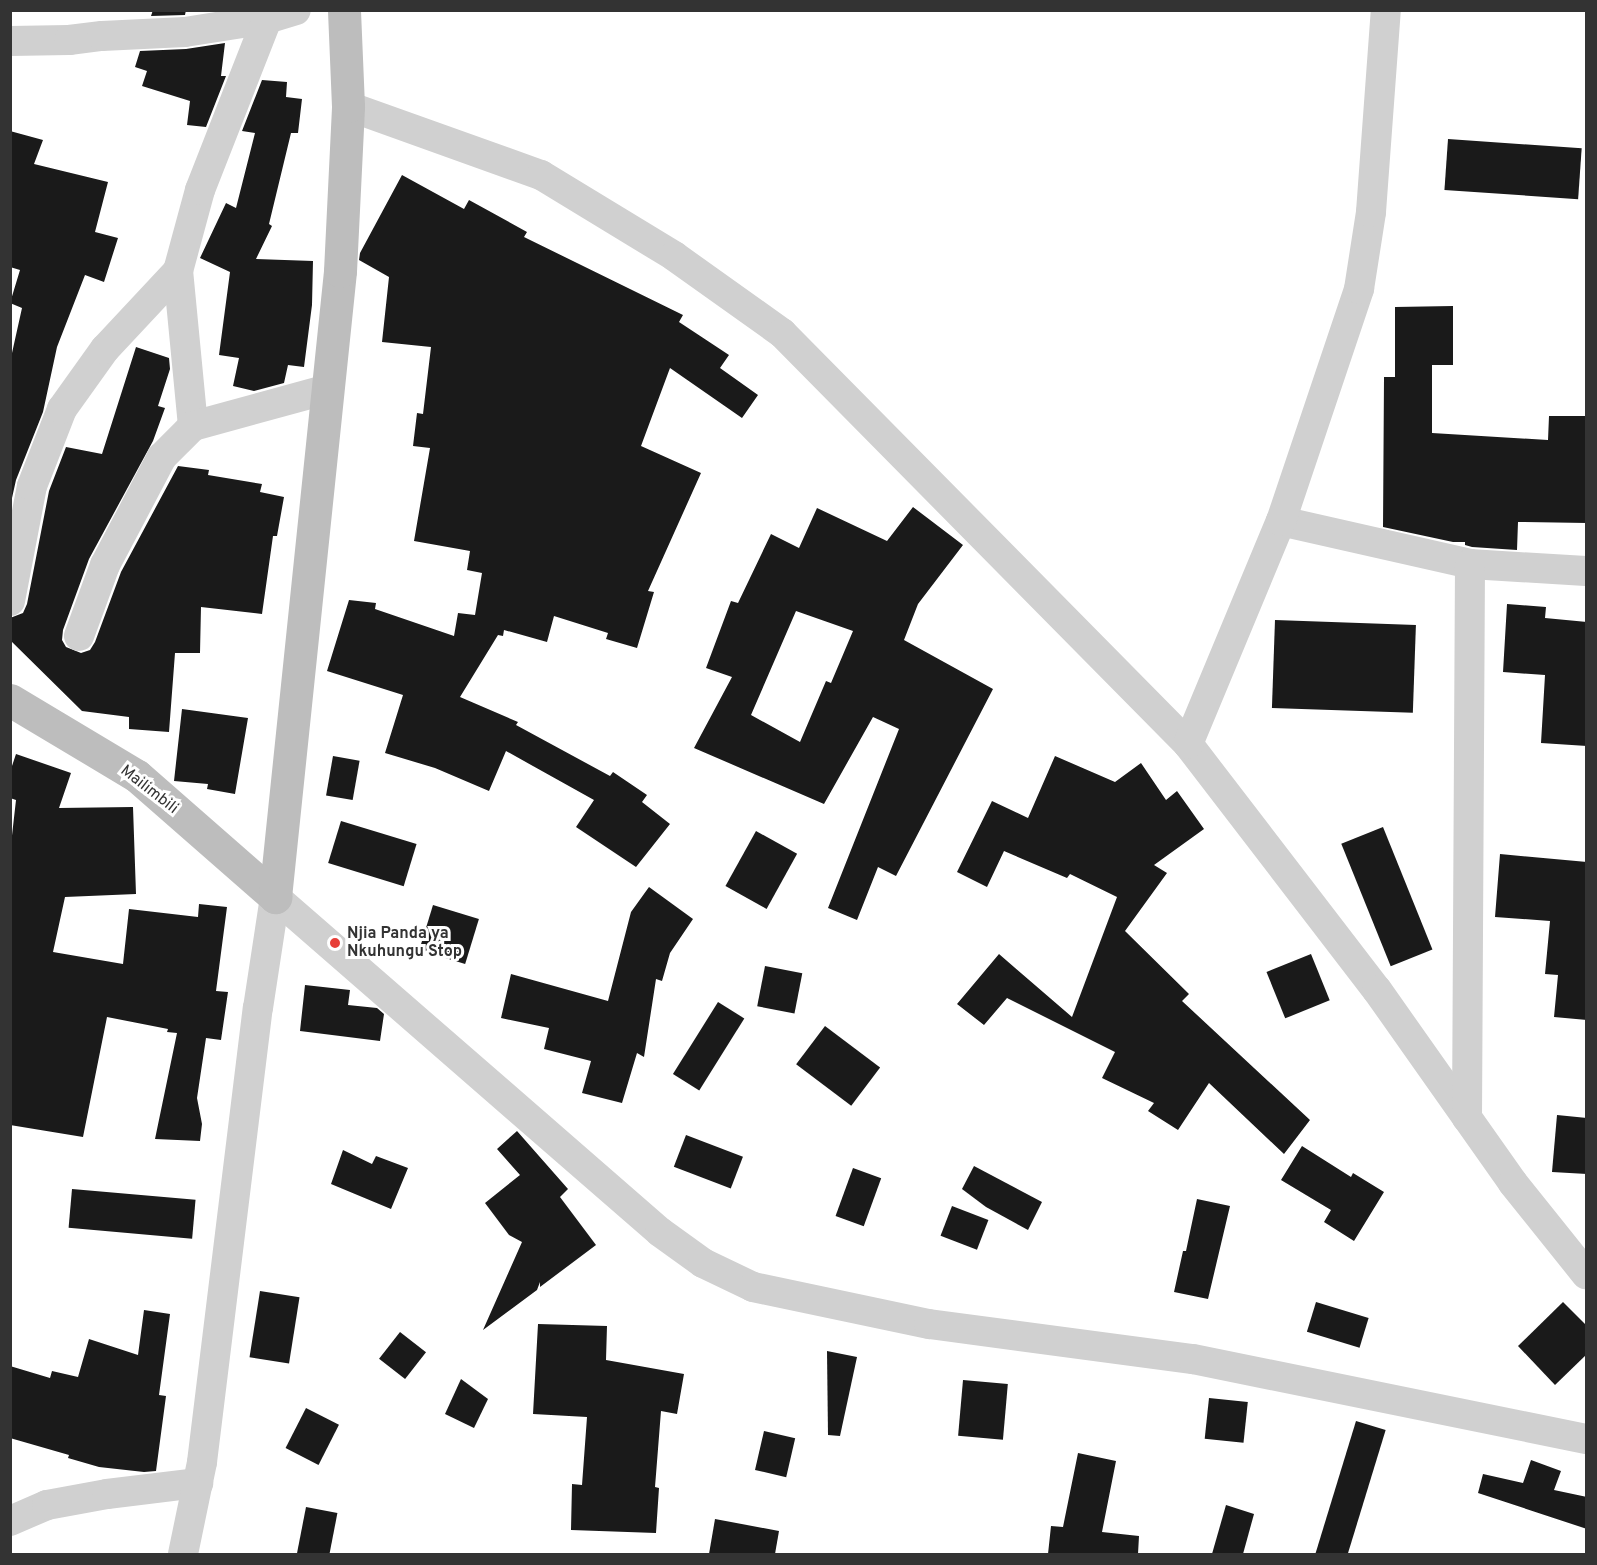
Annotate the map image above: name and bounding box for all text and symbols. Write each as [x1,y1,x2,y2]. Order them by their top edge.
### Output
street label: Mailimbili [116,762,182,818]
place label: Njia Panda ya Nkuhungu Stop [347,924,462,962]
marker: Njia Panda ya Nkuhungu Stop [328,936,342,950]

